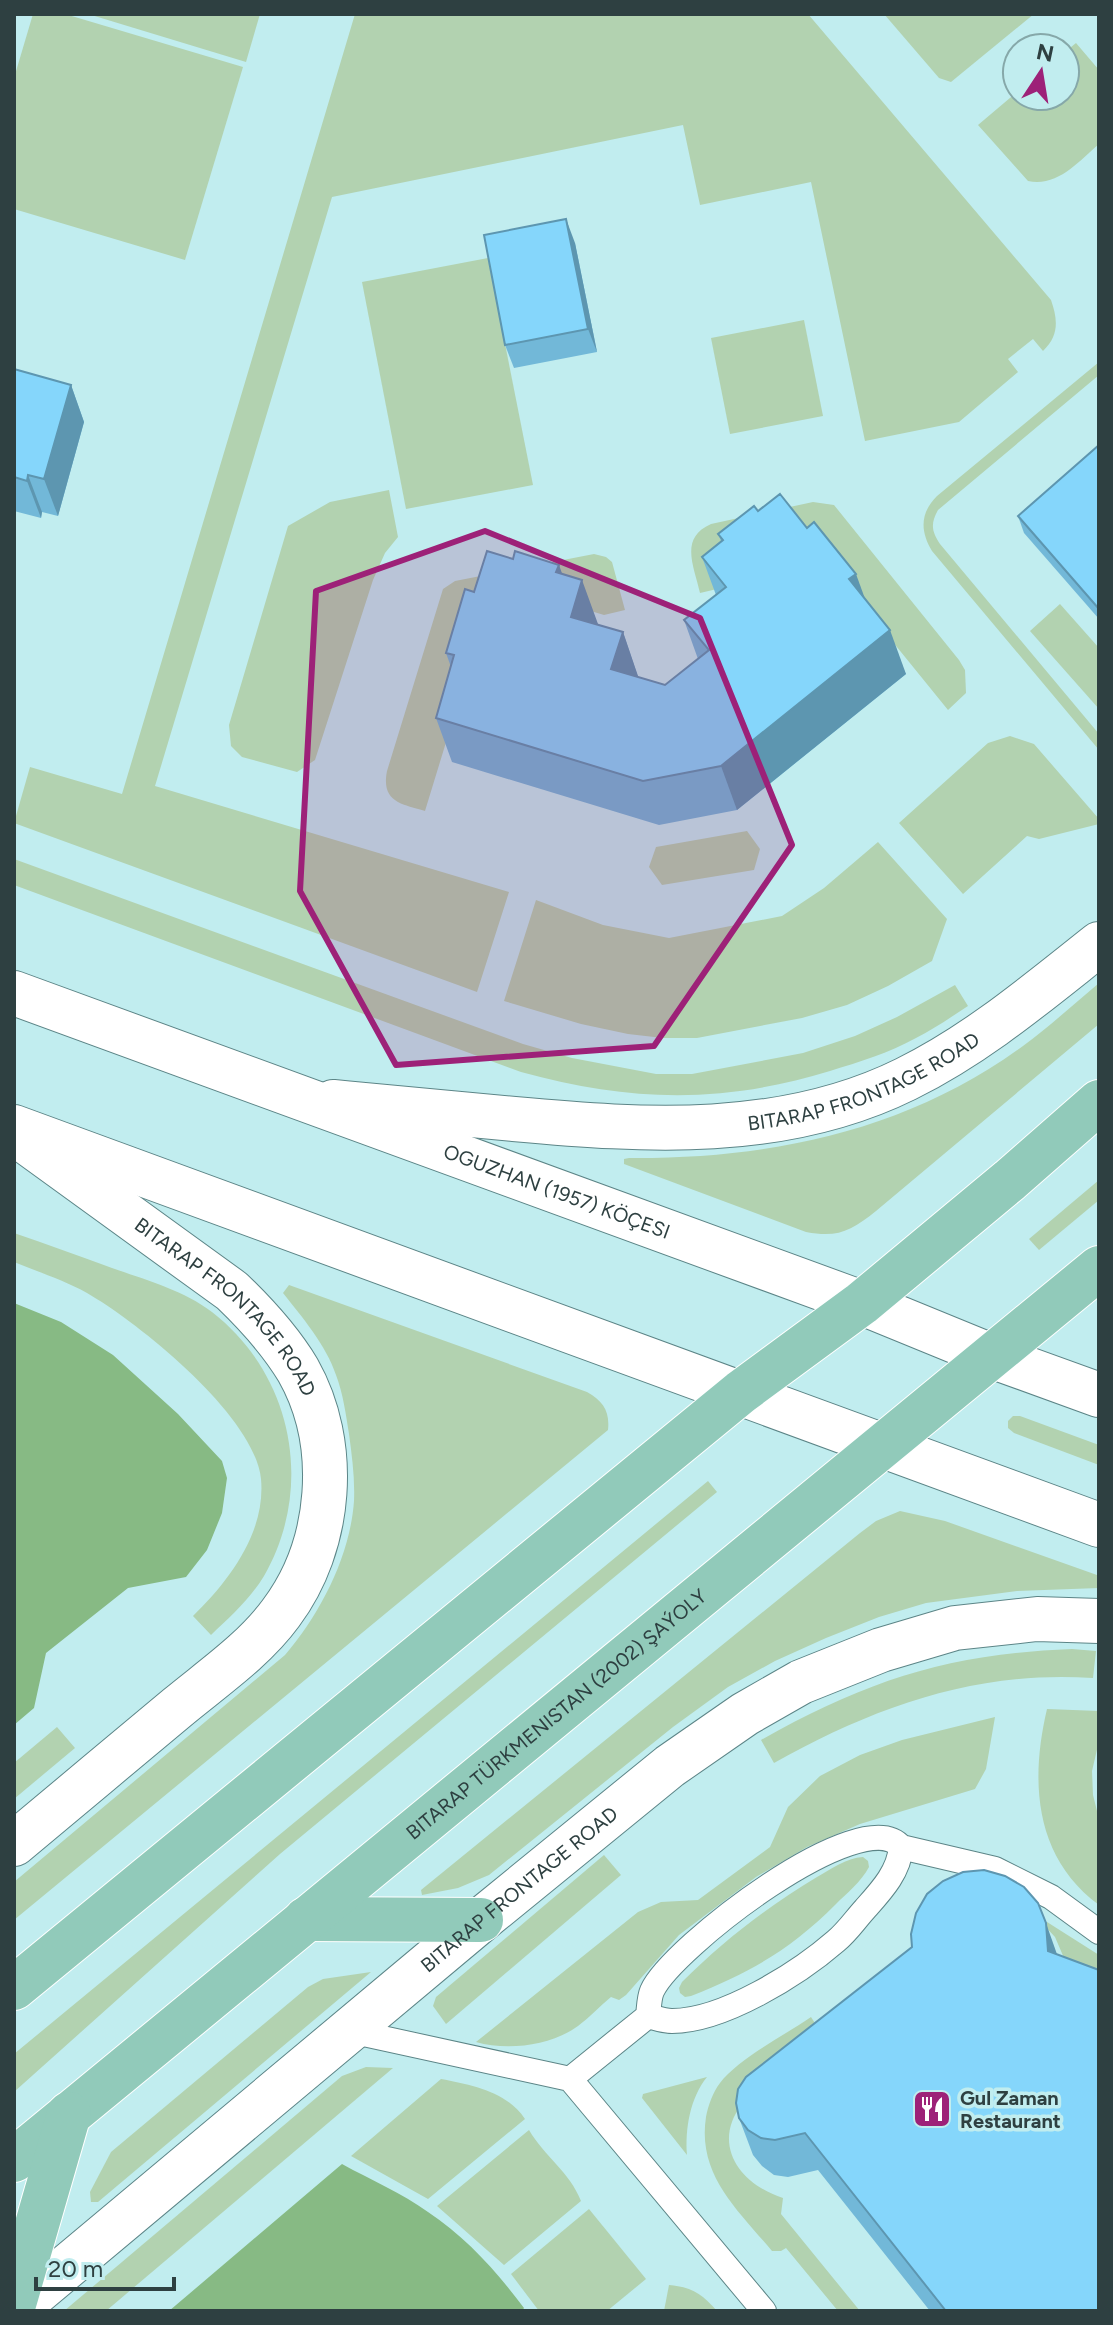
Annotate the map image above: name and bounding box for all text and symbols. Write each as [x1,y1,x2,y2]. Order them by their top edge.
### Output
north arrow [1001,32,1081,112]
text: N [1034,38,1056,68]
street label: BITARAP FRONTAGE ROAD [746,1027,984,1135]
street label: OGUZHAN (1957) KÖÇESI [440,1139,673,1244]
street label: BITARAP FRONTAGE ROAD [130,1212,321,1400]
street label: BITARAP TÜRKMENISTAN (2002) ŞAÝOLY [401,1584,711,1845]
street label: BITARAP FRONTAGE ROAD [416,1801,623,1977]
place label: Gul Zaman Restaurant [960,2086,1061,2133]
restaurant icon: Gul Zaman Restaurant [911,2088,953,2130]
scale bar [36,2241,174,2291]
text: 20 m [48,2254,103,2283]

